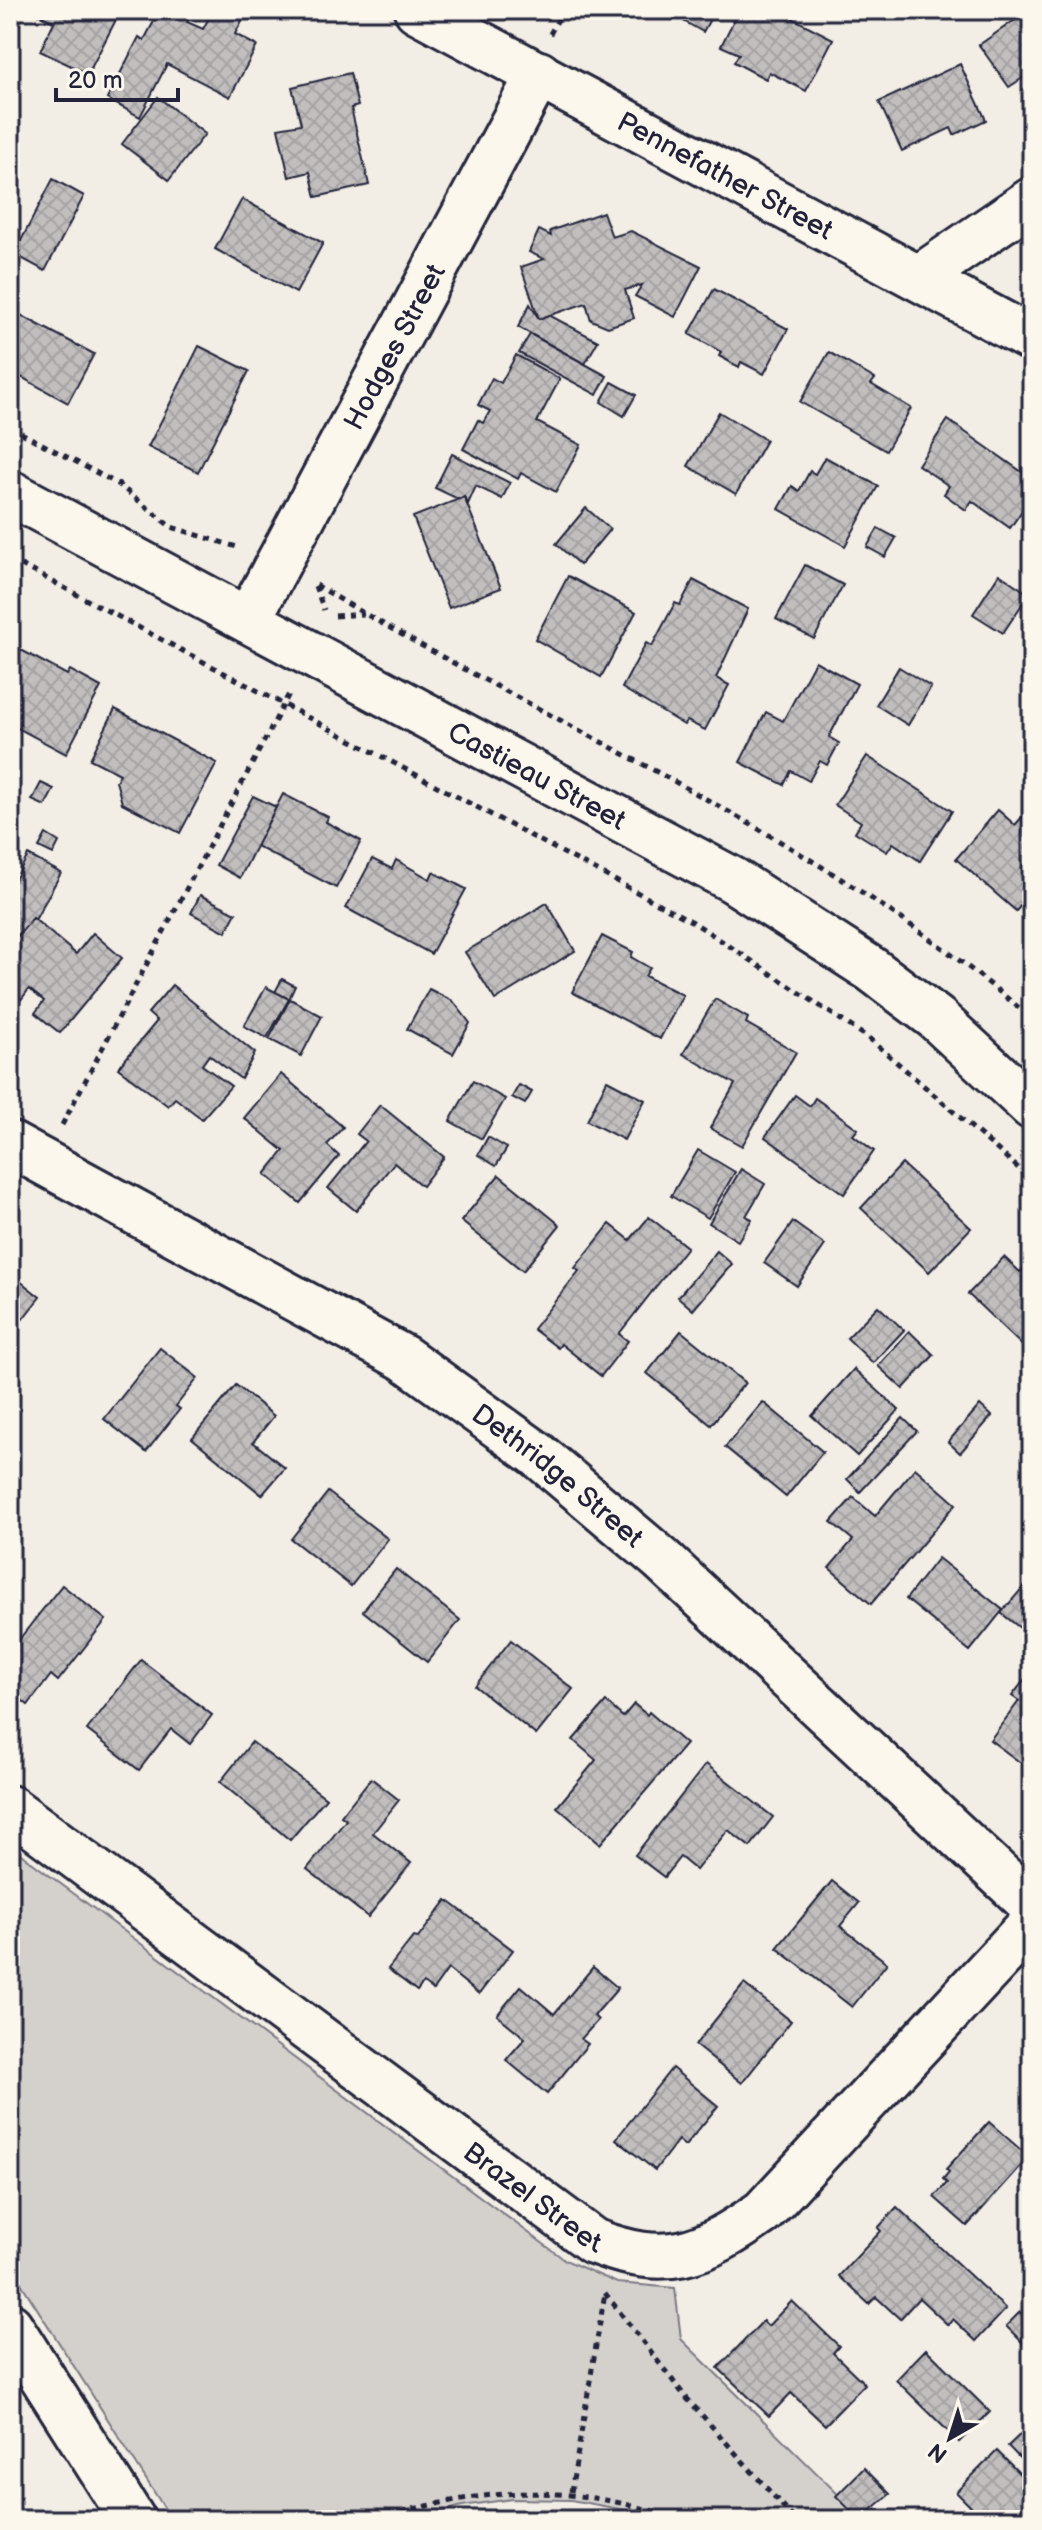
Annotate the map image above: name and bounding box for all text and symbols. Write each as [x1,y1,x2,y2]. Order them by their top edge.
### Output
scale bar [56,52,178,102]
text: 20 m [68,66,123,95]
street label: Pennefather Street [612,105,839,248]
street label: Hodges Street [338,258,453,436]
street label: Castieau Street [442,716,631,838]
street label: Dethridge Street [465,1398,650,1555]
street label: Brazel Street [457,2136,606,2261]
north arrow [910,2398,990,2478]
text: N [923,2437,953,2468]

